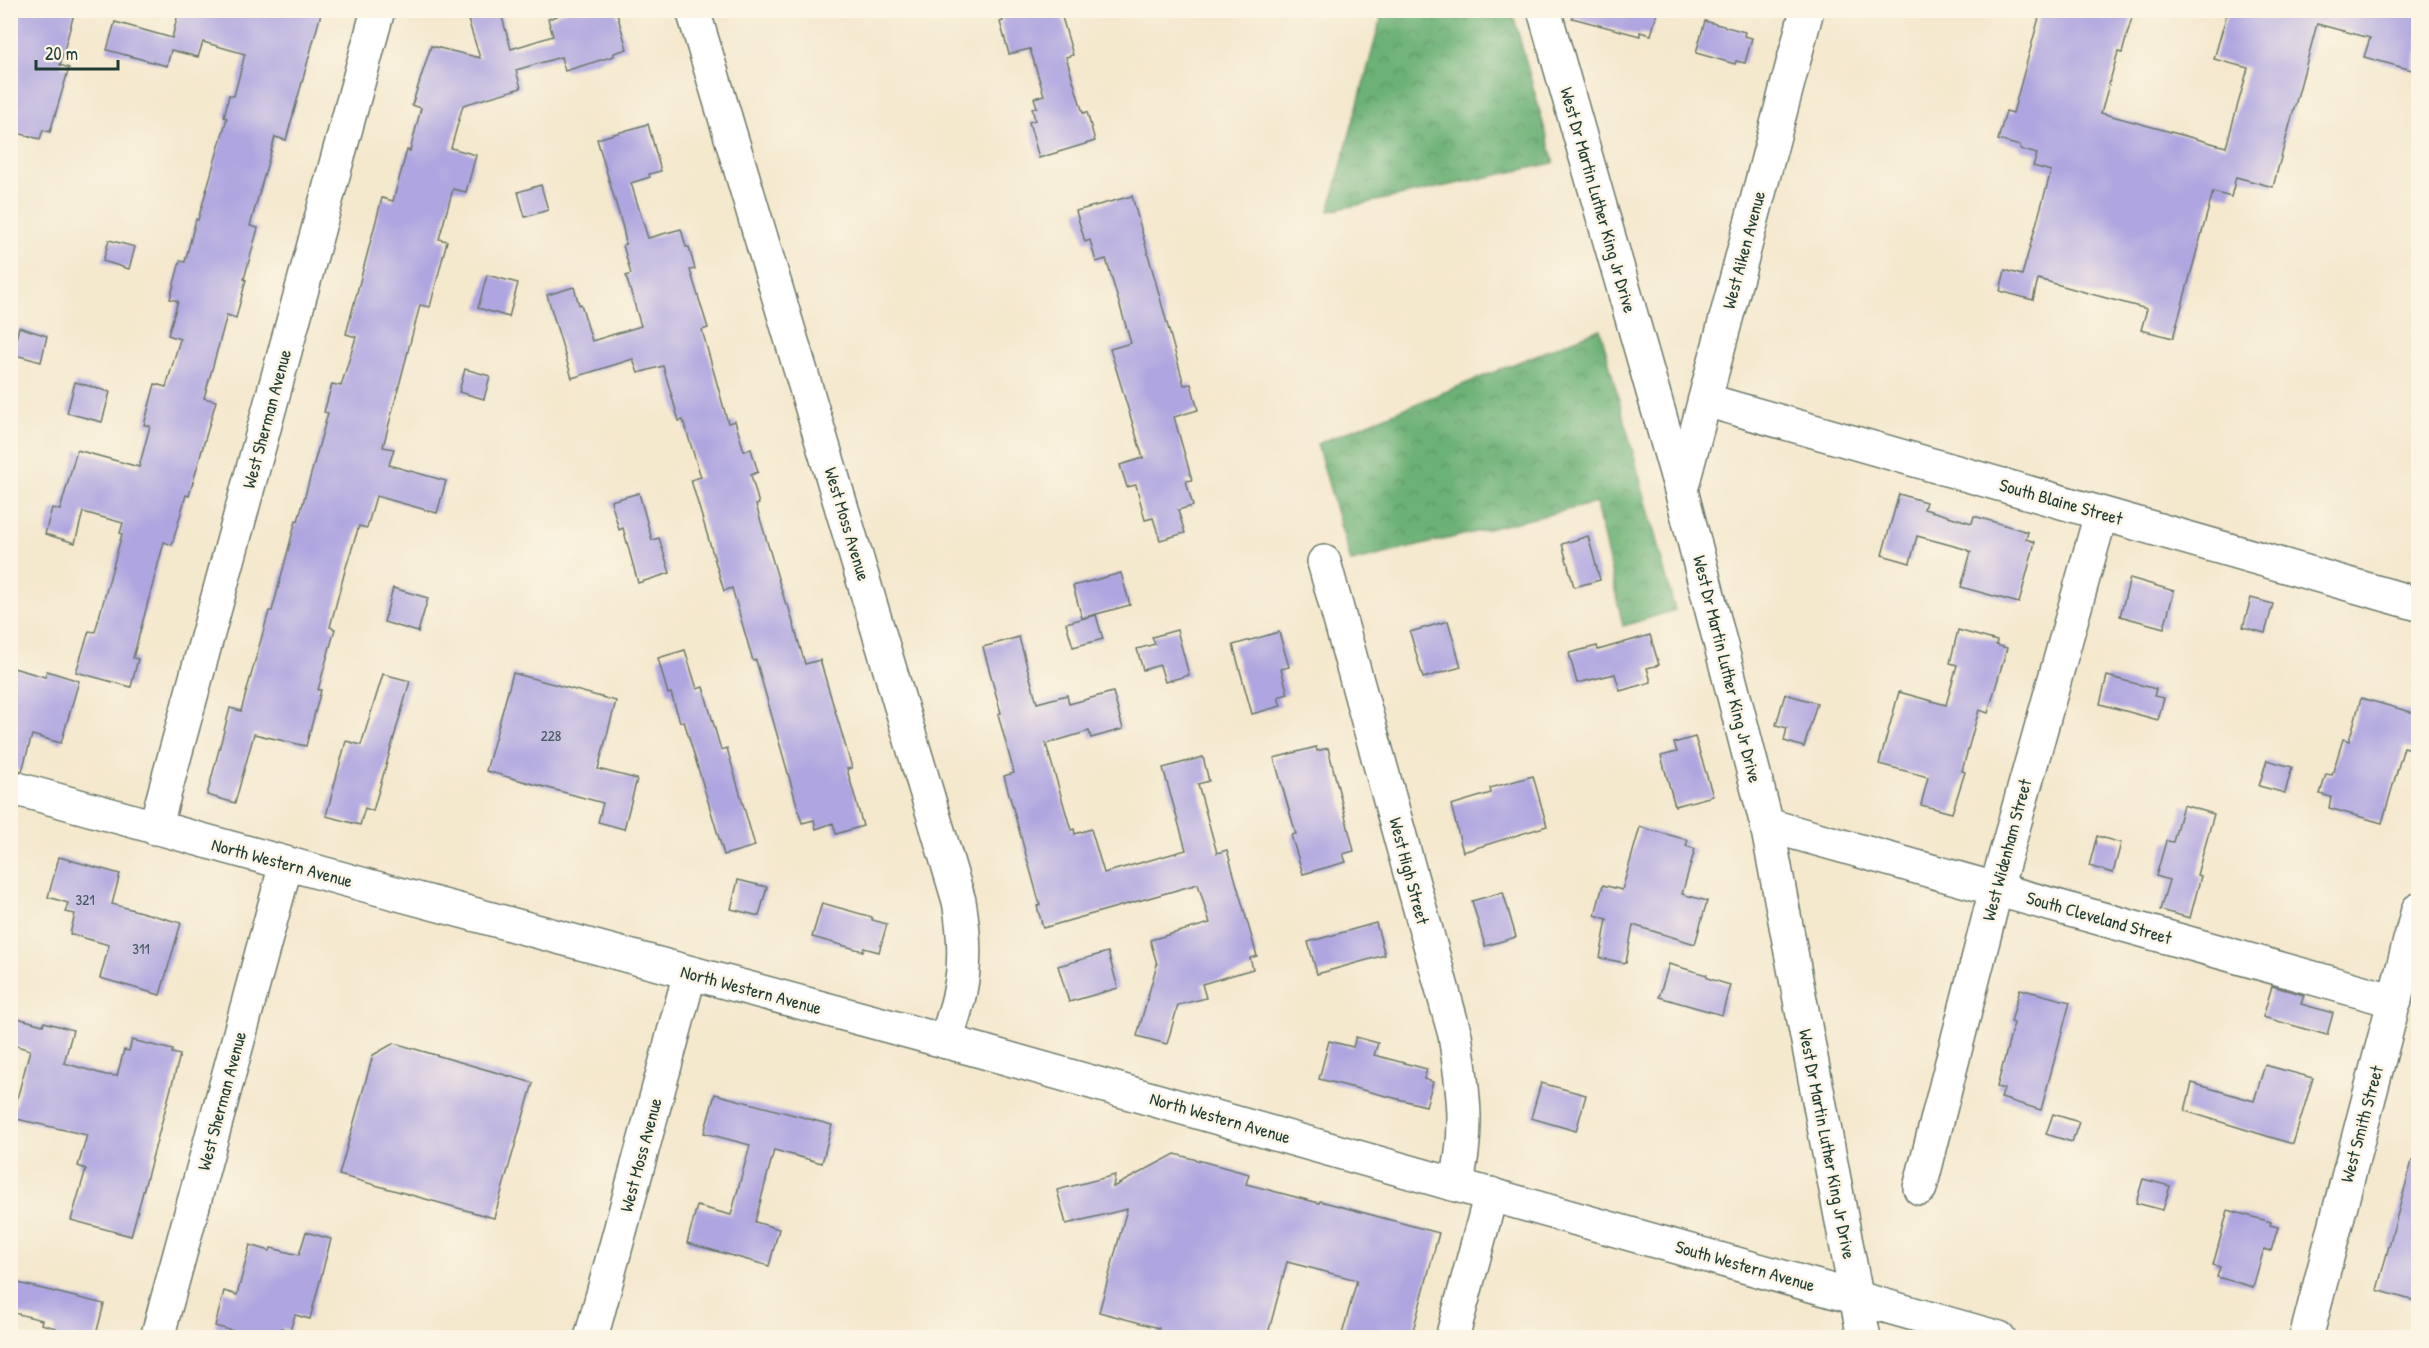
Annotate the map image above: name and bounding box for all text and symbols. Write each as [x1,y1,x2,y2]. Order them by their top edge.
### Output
scale bar [36,33,118,71]
text: 20 m [45,41,78,66]
street label: West Dr Martin Luther King Jr Drive [1554,84,1643,316]
street label: West Aiken Avenue [1716,188,1771,311]
street label: West Sherman Avenue [236,347,297,491]
street label: West Moss Avenue [818,464,877,584]
street label: South Blaine Street [1997,472,2126,531]
street label: West Dr Martin Luther King Jr Drive [1687,553,1768,785]
house number: 228 [541,725,561,746]
street label: West Widenham Street [1976,775,2038,924]
street label: West High Street [1383,815,1436,928]
street label: North Western Avenue [209,832,355,893]
street label: South Cleveland Street [2024,885,2175,950]
house number: 321 [75,889,95,910]
house number: 311 [132,938,150,959]
street label: North Western Avenue [678,959,824,1020]
street label: West Dr Martin Luther King Jr Drive [1793,1027,1862,1261]
street label: West Sherman Avenue [191,1029,252,1173]
street label: West Smith Street [2334,1062,2389,1185]
street label: North Western Avenue [1147,1086,1293,1150]
street label: West Moss Avenue [613,1095,668,1215]
street label: South Western Avenue [1672,1234,1818,1297]

